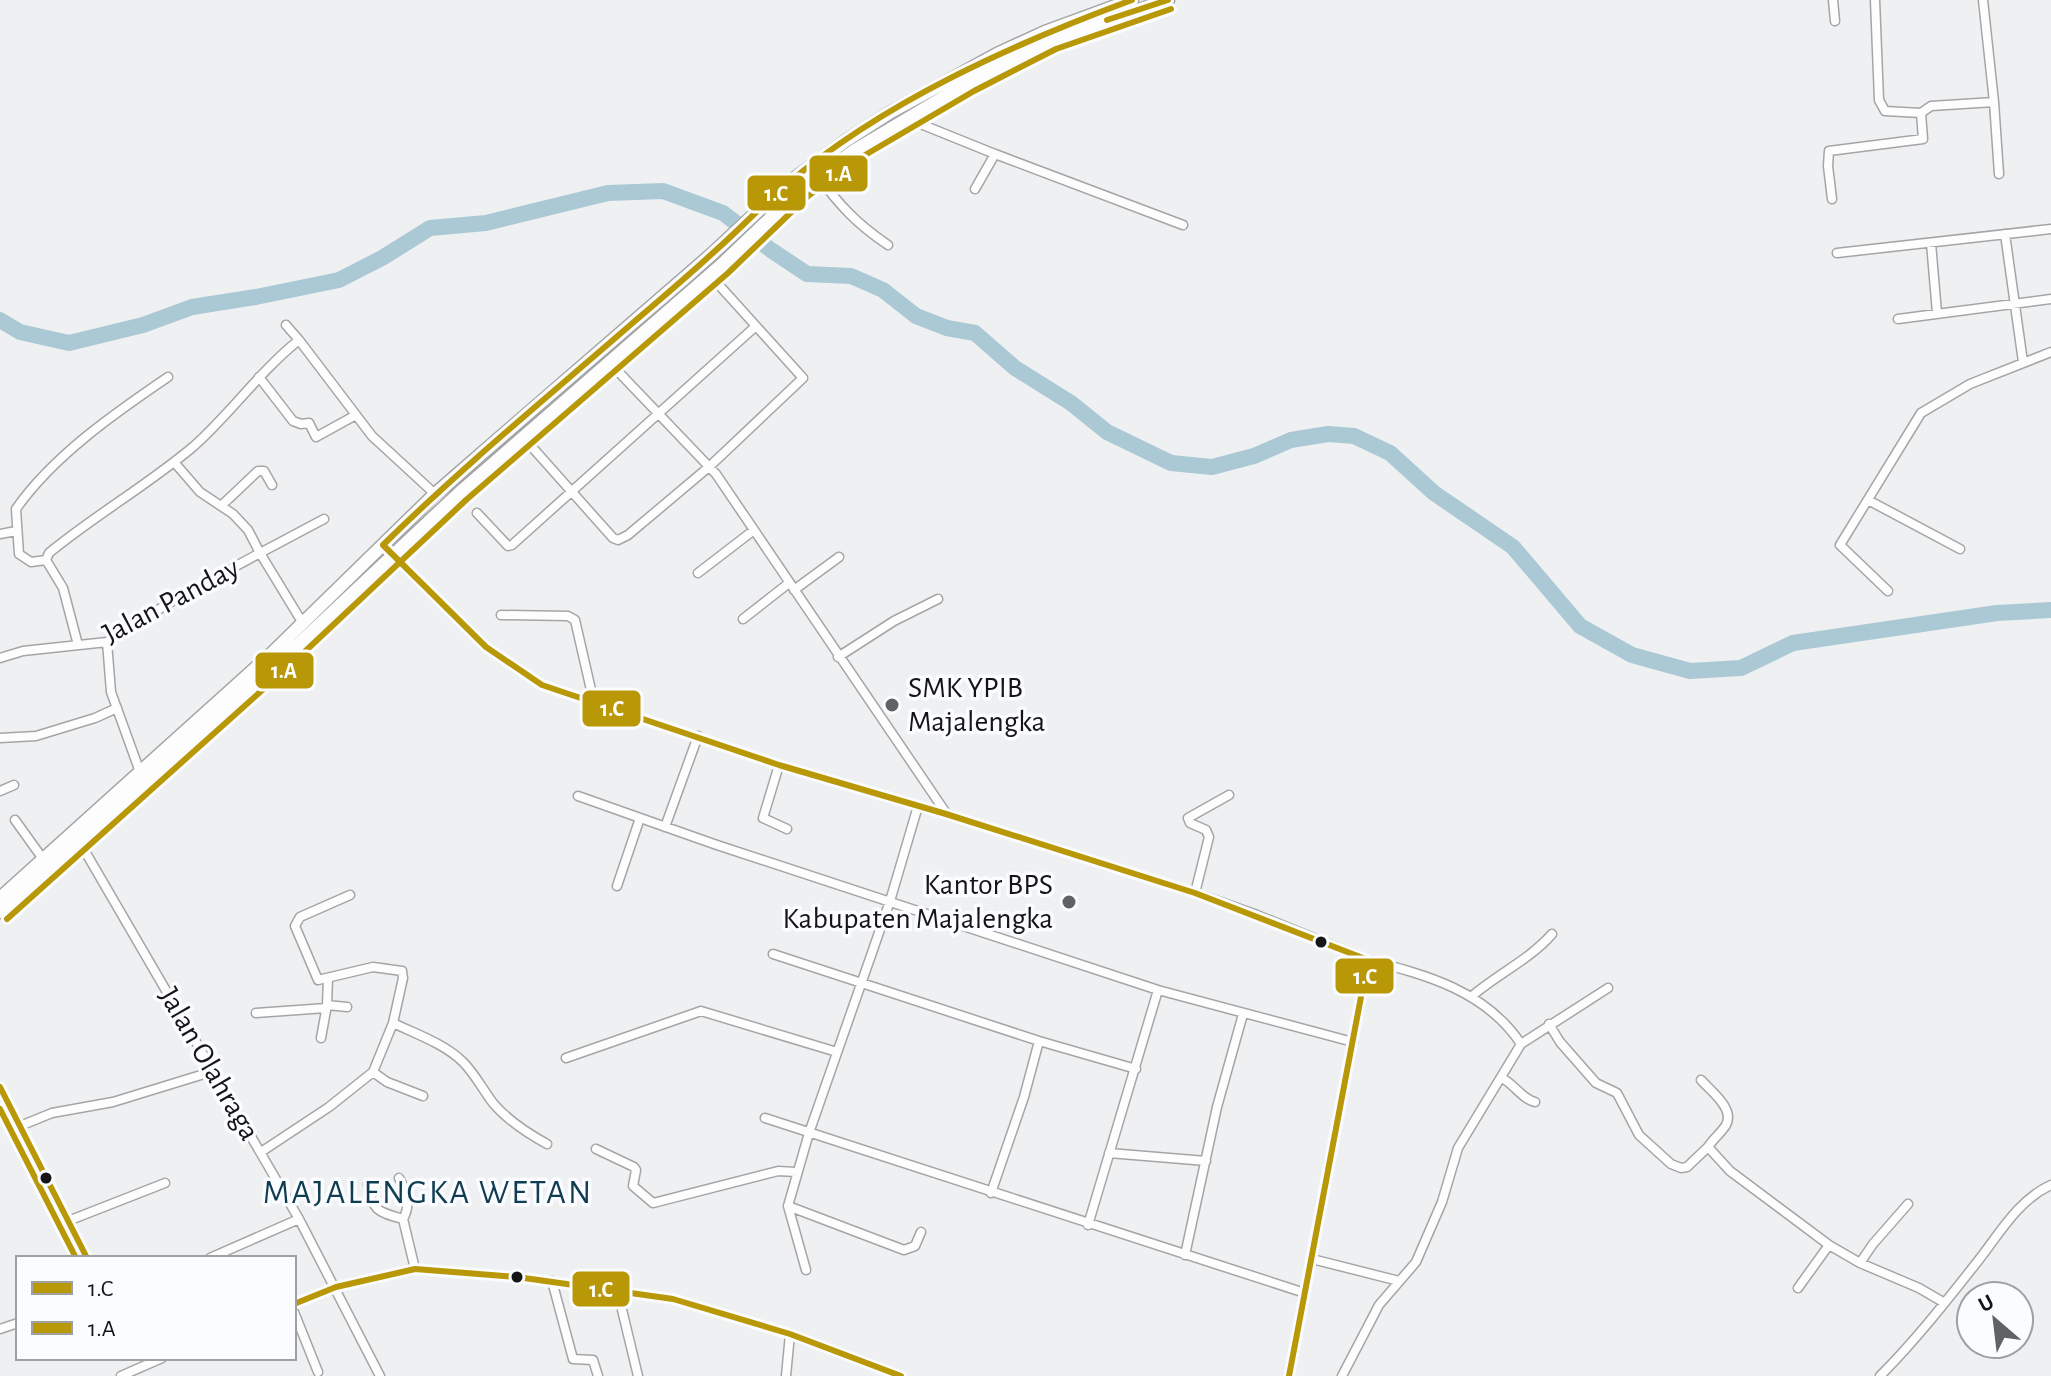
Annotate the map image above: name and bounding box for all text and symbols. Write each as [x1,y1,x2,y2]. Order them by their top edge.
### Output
line badge: 1.A [808,154,869,193]
text: 1.A [826,163,852,185]
line badge: 1.C [746,174,807,212]
text: 1.C [764,183,788,205]
street label: Jalan Panday [98,553,244,649]
line badge: 1.A [254,651,315,690]
text: 1.A [271,660,297,682]
place label: SMK YPIB Majalengka [908,673,1045,737]
line badge: 1.C [581,689,642,728]
marker: SMK YPIB Majalengka [883,696,901,714]
text: 1.C [600,698,624,720]
place label: Kantor BPS Kabupaten Majalengka [782,870,1053,934]
marker: Kantor BPS Kabupaten Majalengka [1060,893,1078,911]
unlabelled marker [1313,934,1329,950]
line badge: 1.C [1334,957,1395,995]
text: 1.C [1353,966,1377,988]
street label: Jalan Olahraga [153,982,265,1146]
unlabelled marker [38,1170,54,1186]
district label: MAJALENGKA WETAN [263,1176,593,1210]
legend [16,1256,296,1360]
unlabelled marker [509,1269,525,1285]
line badge: 1.C [571,1270,631,1308]
text: 1.C [88,1277,113,1301]
text: 1.C [589,1279,613,1301]
north arrow [1955,1280,2035,1360]
text: U [1975,1290,1997,1316]
text: 1.A [88,1317,116,1341]

